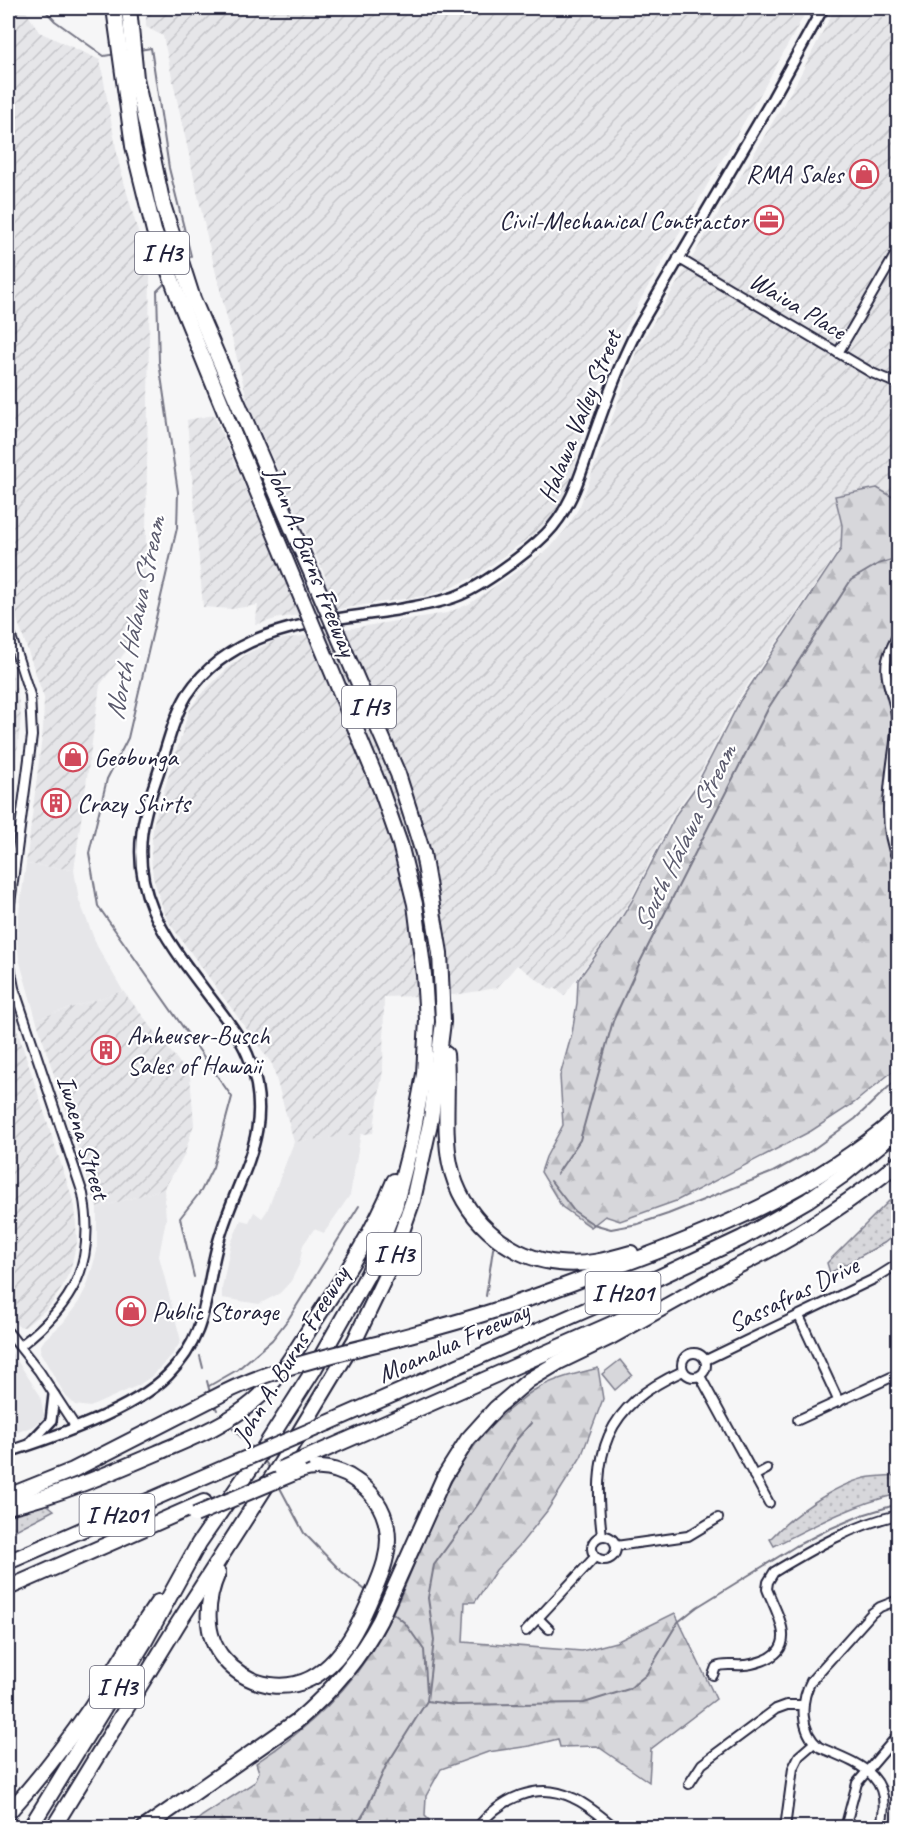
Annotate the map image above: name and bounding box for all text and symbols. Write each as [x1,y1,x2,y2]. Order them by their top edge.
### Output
place label: RMA Sales [746,158,845,191]
shop icon: RMA Sales [848,158,880,190]
place label: Civil-Mechanical Contractor [499,204,750,237]
office icon: Civil-Mechanical Contractor [753,204,785,236]
road number: I H3 [135,232,189,274]
street label: Waiua Place [743,264,853,348]
street label: Halawa Valley Street [530,323,630,507]
street label: John A. Burns Freeway [258,460,365,663]
water label: North Hālawa Stream [97,511,174,723]
road number: I H3 [342,686,396,728]
water label: South Hālawa Stream [624,737,745,937]
shop icon: Geobunga [57,741,89,773]
place label: Geobunga [94,741,179,774]
building icon: Crazy Shirts [40,787,72,819]
place label: Crazy Shirts [77,787,192,820]
place label: Anheuser-Busch Sales of Hawaii [127,1019,271,1082]
building icon: Anheuser-Busch Sales of Hawaii [90,1034,122,1066]
street label: Iwaena Street [49,1071,119,1205]
road number: I H3 [367,1233,421,1275]
street label: Sassafras Drive [723,1248,865,1340]
street label: John A. Burns Freeway [223,1258,358,1452]
road number: I H201 [586,1272,660,1314]
street label: Moanalua Freeway [372,1294,536,1391]
shop icon: Public Storage [115,1295,147,1327]
place label: Public Storage [152,1295,280,1328]
road number: I H201 [80,1494,154,1536]
road number: I H3 [90,1666,144,1708]

